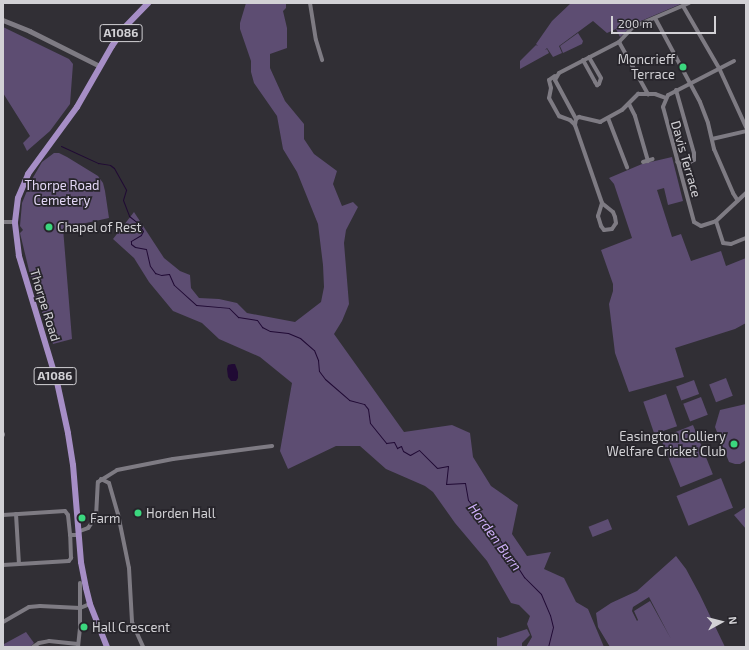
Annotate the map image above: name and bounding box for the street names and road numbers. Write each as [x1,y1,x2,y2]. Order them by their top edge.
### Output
road number: A1086 [99,23,143,43]
street label: Davis Terrace [668,119,704,199]
street label: Thorpe Road [27,267,63,343]
road number: A1086 [33,366,77,386]

